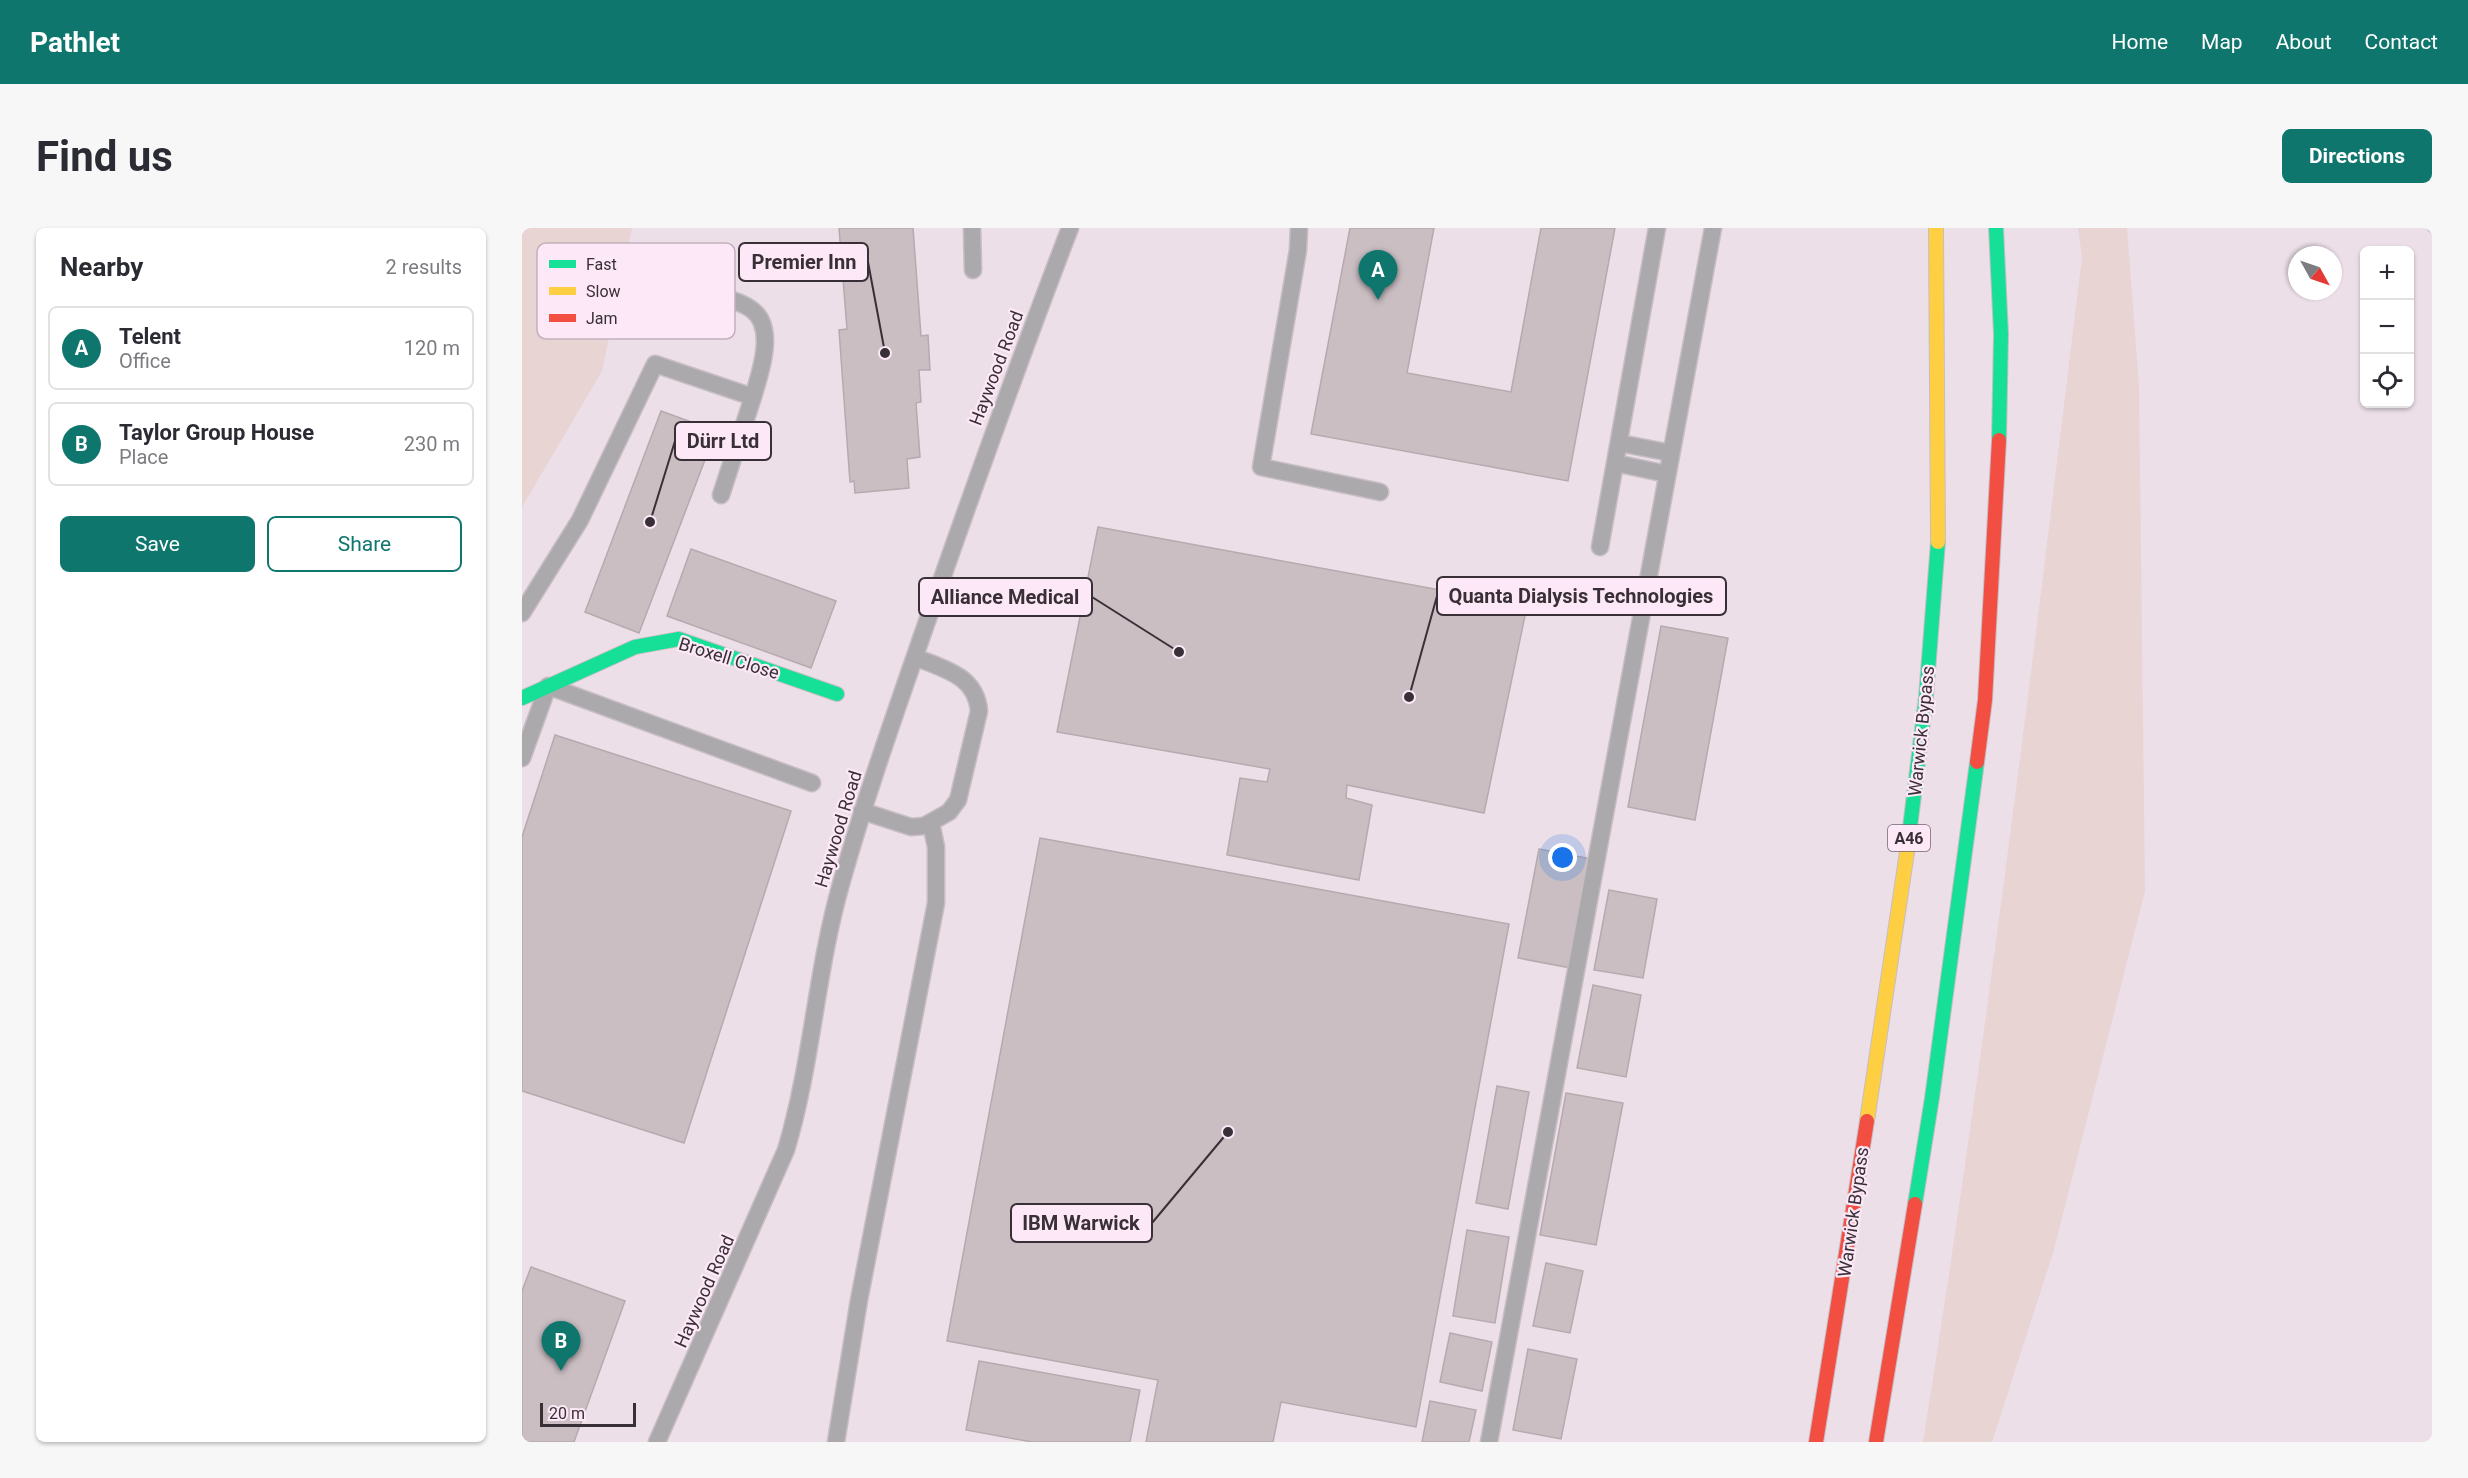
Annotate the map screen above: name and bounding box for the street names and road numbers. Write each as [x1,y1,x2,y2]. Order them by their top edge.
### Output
street label: Haywood Road [965,308,1027,428]
street label: Broxell Close [676,633,782,683]
street label: Warwick Bypass [1904,665,1938,797]
street label: Haywood Road [810,768,866,890]
road number: A46 [1888,825,1930,851]
street label: Warwick Bypass [1833,1146,1873,1278]
street label: Haywood Road [670,1231,738,1351]

